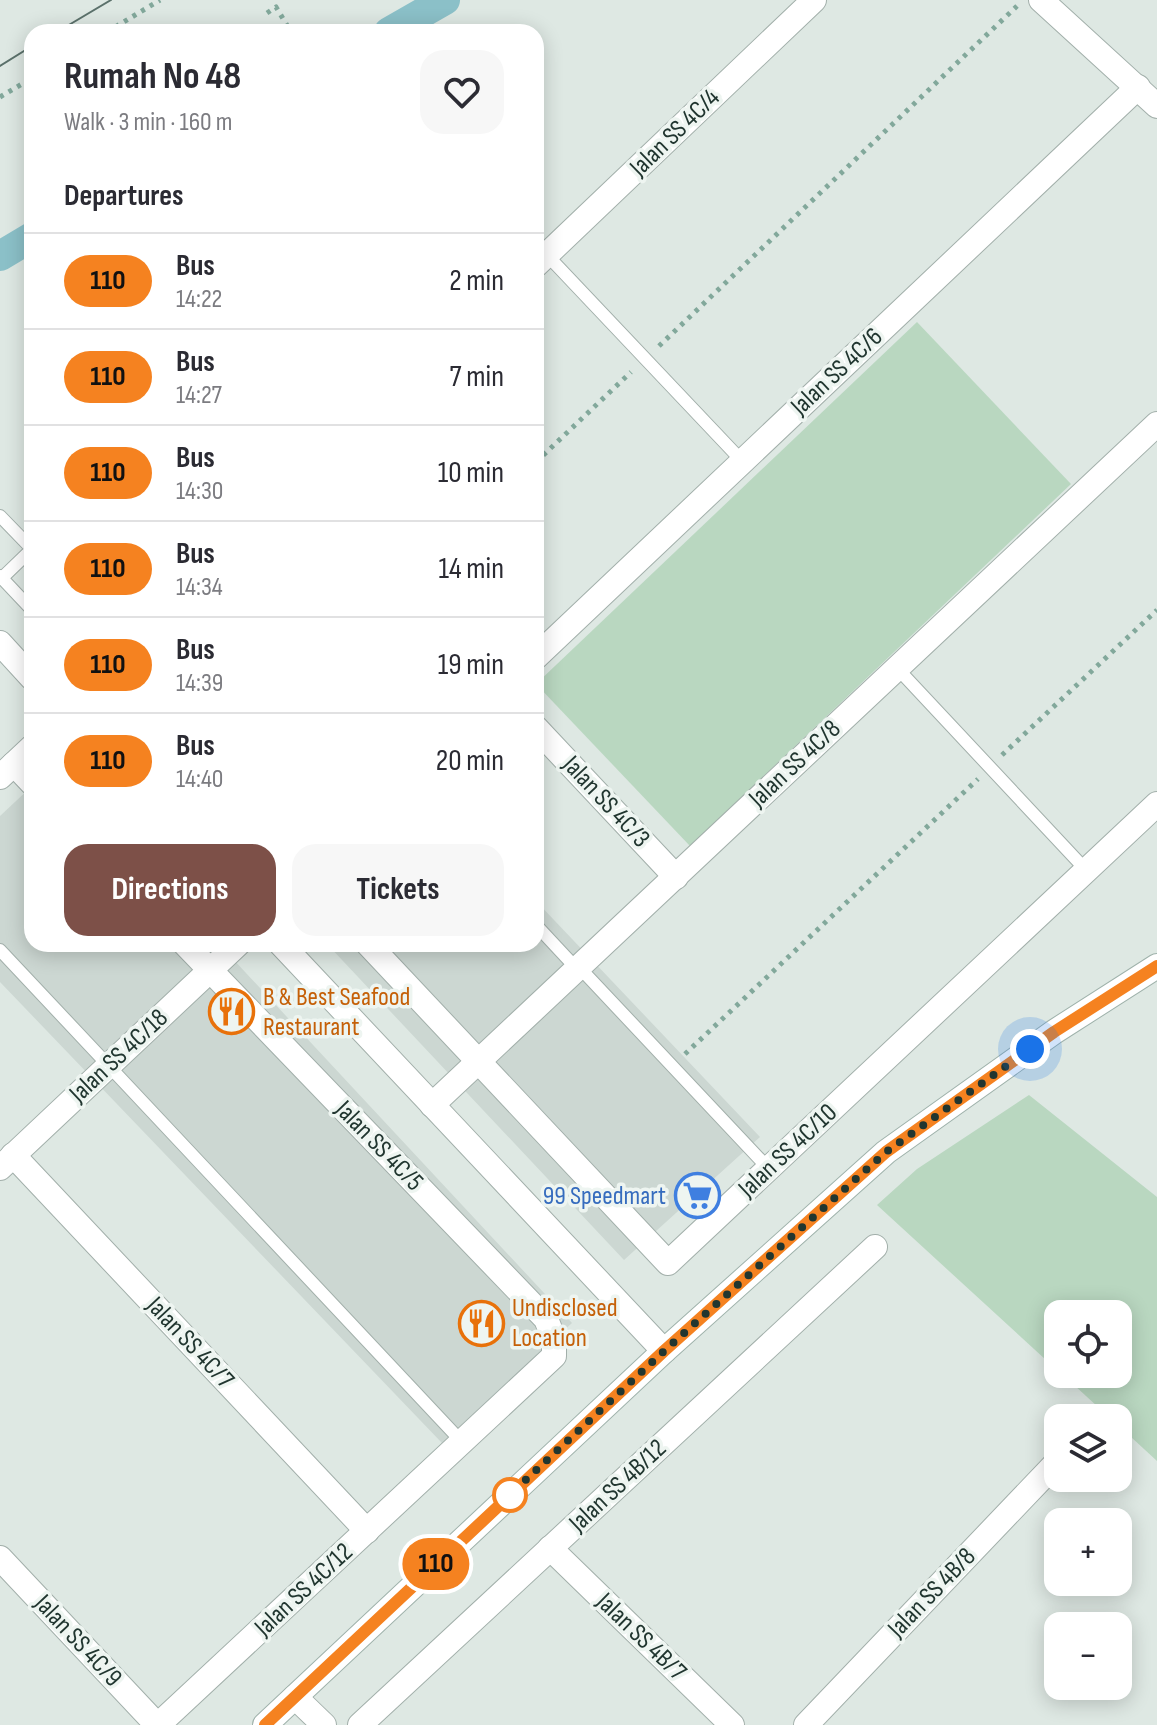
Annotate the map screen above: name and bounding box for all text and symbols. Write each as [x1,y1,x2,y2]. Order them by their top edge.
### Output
button: heart [420,50,504,134]
text: Rumah No 48 [64,54,241,99]
street label: Jalan SS 4C/4 [623,83,726,184]
text: Walk · 3 min · 160 m [64,107,232,138]
text: Departures [64,178,184,214]
text: Bus [176,248,215,284]
text: 2 min [449,263,504,299]
text: 110 [90,264,126,297]
text: 14:22 [176,284,222,315]
street label: Jalan SS 4C/6 [784,322,889,423]
text: Bus [176,344,215,380]
text: 7 min [450,359,504,395]
text: 110 [90,360,126,393]
text: 14:27 [176,380,222,411]
text: Bus [176,440,215,476]
text: 10 min [438,455,504,491]
text: 110 [90,456,126,489]
text: 14:30 [176,476,223,507]
text: Bus [176,536,215,572]
text: 14 min [439,551,504,587]
text: 110 [90,552,126,585]
text: 14:34 [176,572,223,603]
text: Bus [176,632,215,668]
text: 19 min [438,647,504,683]
text: 110 [90,648,126,681]
text: 14:39 [176,668,223,699]
street label: Jalan SS 4C/8 [742,714,847,815]
text: Bus [176,728,215,764]
text: 20 min [436,743,504,779]
text: 110 [90,744,126,777]
street label: Jalan SS 4C/3 [555,749,656,854]
text: 14:40 [176,764,223,795]
button: Directions [64,844,276,936]
button: Tickets [292,844,504,936]
place label: B & Best Seafood Restaurant [263,982,410,1043]
restaurant icon: B & Best Seafood Restaurant [208,988,256,1036]
street label: Jalan SS 4C/18 [63,1003,175,1110]
your location [1010,1029,1050,1069]
street label: Jalan SS 4C/5 [328,1094,429,1197]
street label: Jalan SS 4C/10 [732,1098,844,1205]
supermarket icon: 99 Speedmart [673,1172,721,1220]
place label: 99 Speedmart [543,1181,666,1212]
street label: Jalan SS 4C/7 [139,1290,241,1396]
place label: Undisclosed Location [512,1293,618,1354]
restaurant icon: Undisclosed Location [457,1299,505,1347]
map controls [1044,1300,1132,1700]
button: locate [1044,1300,1132,1388]
button: layers [1044,1404,1132,1492]
street label: Jalan SS 4B/12 [562,1433,673,1539]
unlabelled marker [493,1478,527,1512]
button: + [1044,1508,1132,1596]
street label: Jalan SS 4C/12 [248,1537,359,1644]
line badge: 110 [390,1538,482,1590]
street label: Jalan SS 4B/8 [881,1542,982,1645]
text: 110 [418,1547,454,1580]
street label: Jalan SS 4B/7 [589,1586,693,1688]
street label: Jalan SS 4C/9 [27,1588,128,1693]
button: − [1044,1612,1132,1700]

